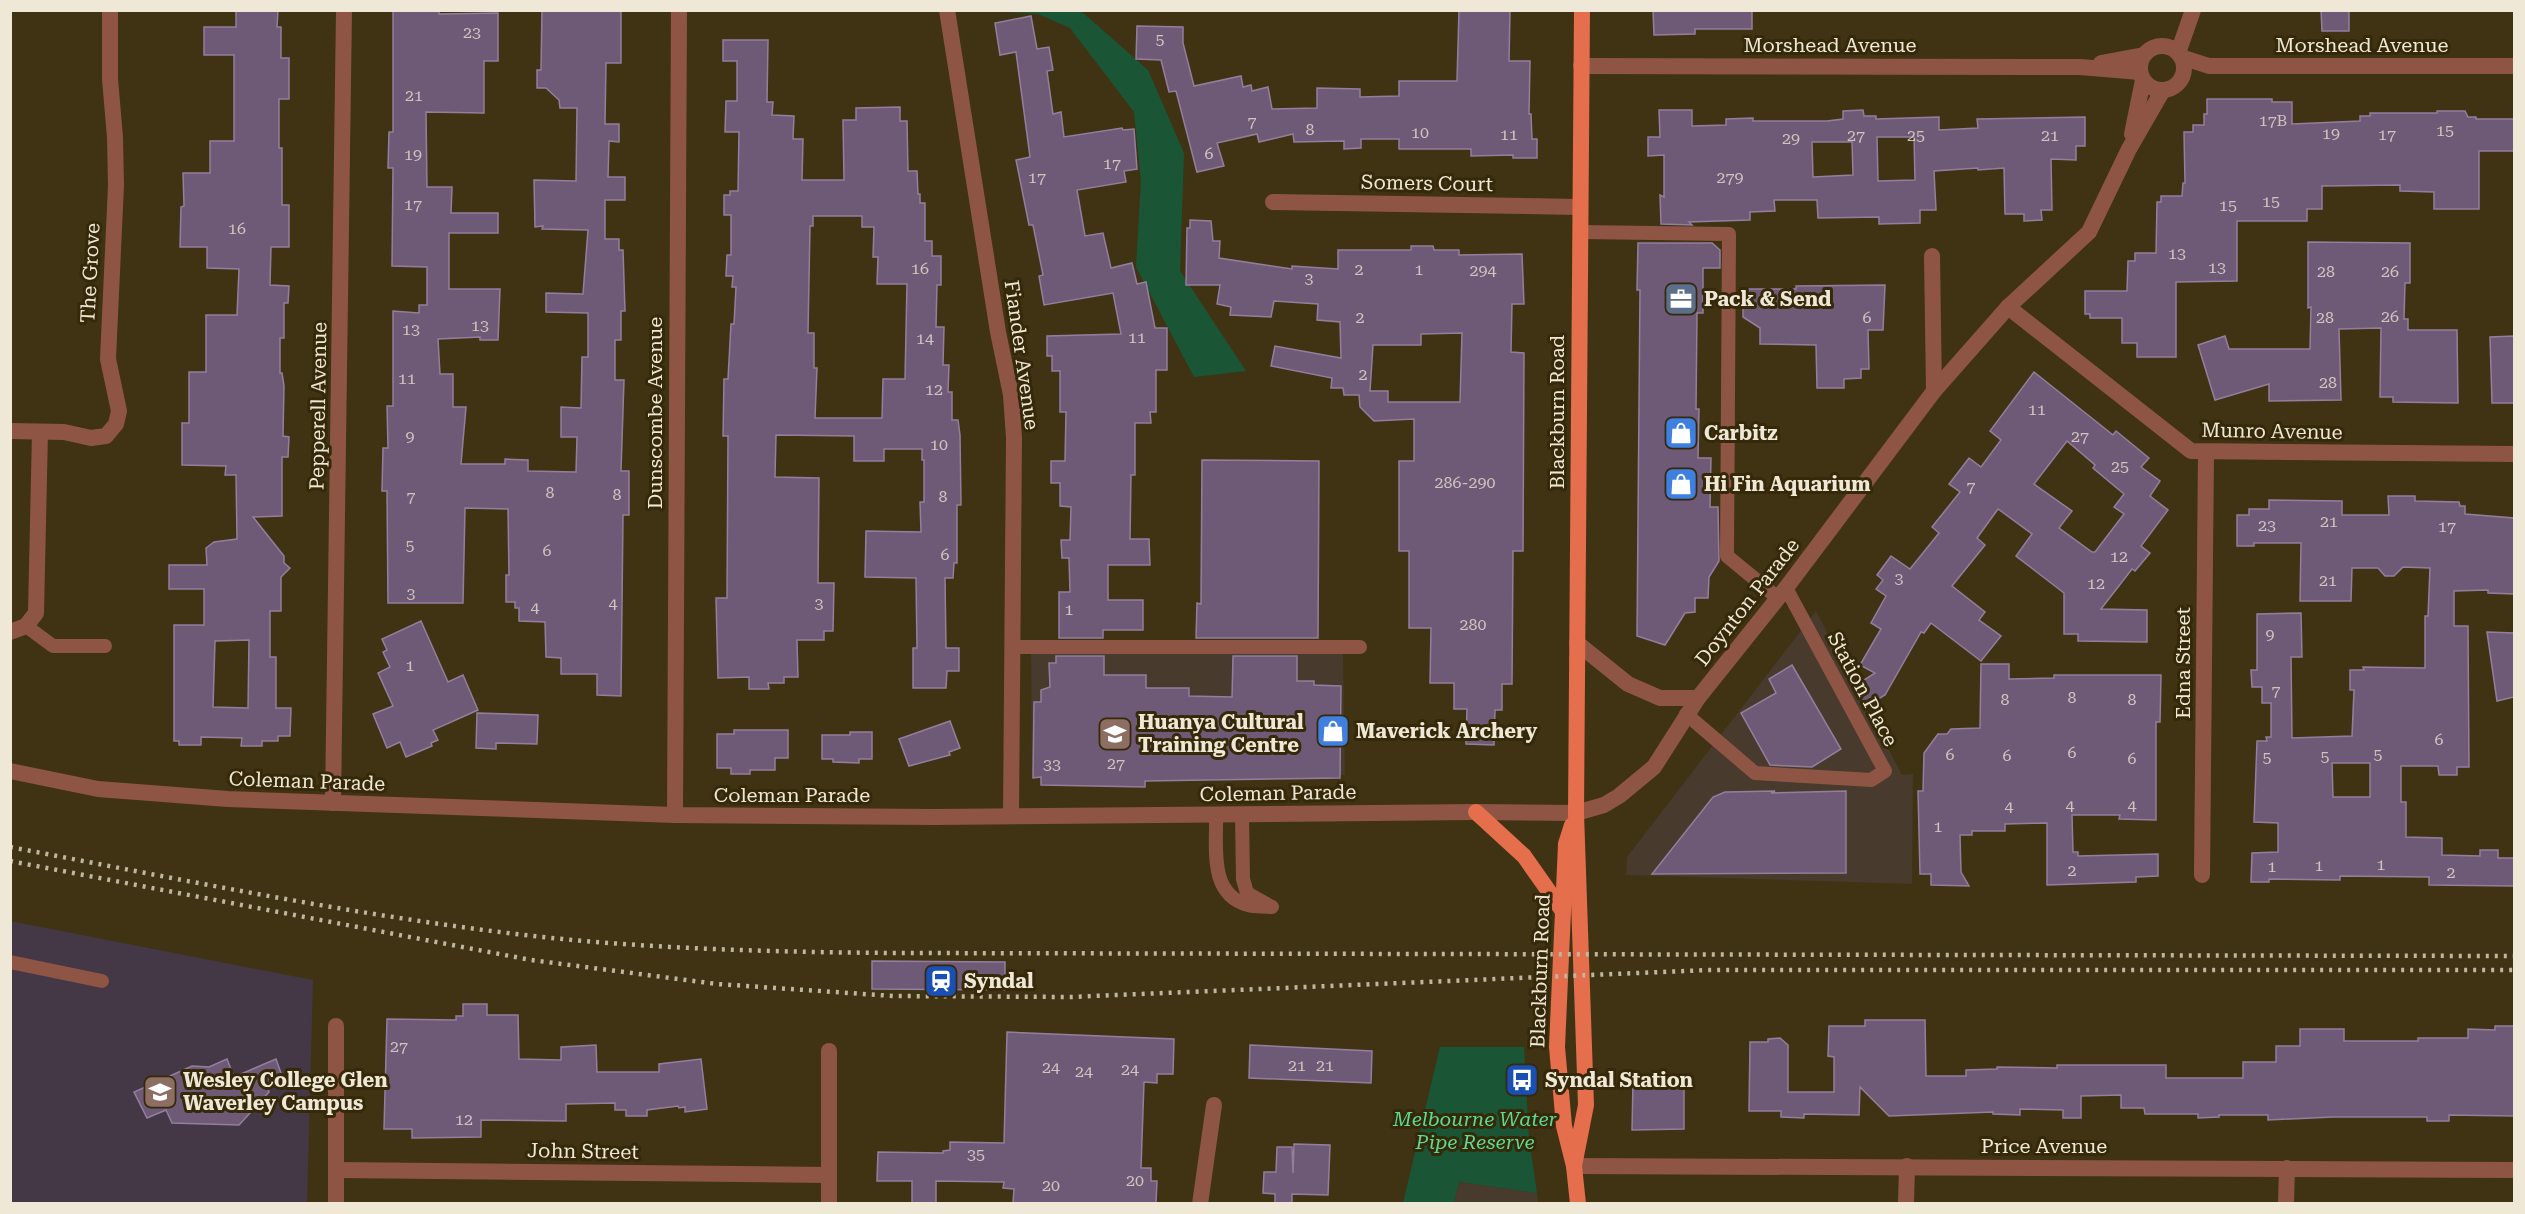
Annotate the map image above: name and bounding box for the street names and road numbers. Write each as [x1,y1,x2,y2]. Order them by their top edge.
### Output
street label: Morshead Avenue [1744,33,1916,57]
street label: Morshead Avenue [2276,33,2448,57]
street label: Somers Court [1361,170,1494,196]
street label: The Grove [75,222,105,324]
street label: Fiander Avenue [1000,279,1044,431]
street label: Dunscombe Avenue [643,317,667,509]
street label: Pepperell Avenue [305,322,331,490]
street label: Blackburn Road [1545,335,1569,489]
street label: Munro Avenue [2201,418,2343,444]
street label: Doynton Parade [1690,533,1804,671]
street label: Edna Street [2171,607,2195,719]
street label: Station Place [1823,628,1903,750]
street label: Coleman Parade [228,766,386,796]
street label: Coleman Parade [1200,780,1356,806]
street label: Coleman Parade [714,783,870,807]
street label: Blackburn Road [1525,893,1555,1049]
street label: Price Avenue [1981,1134,2107,1158]
street label: John Street [527,1138,639,1164]

